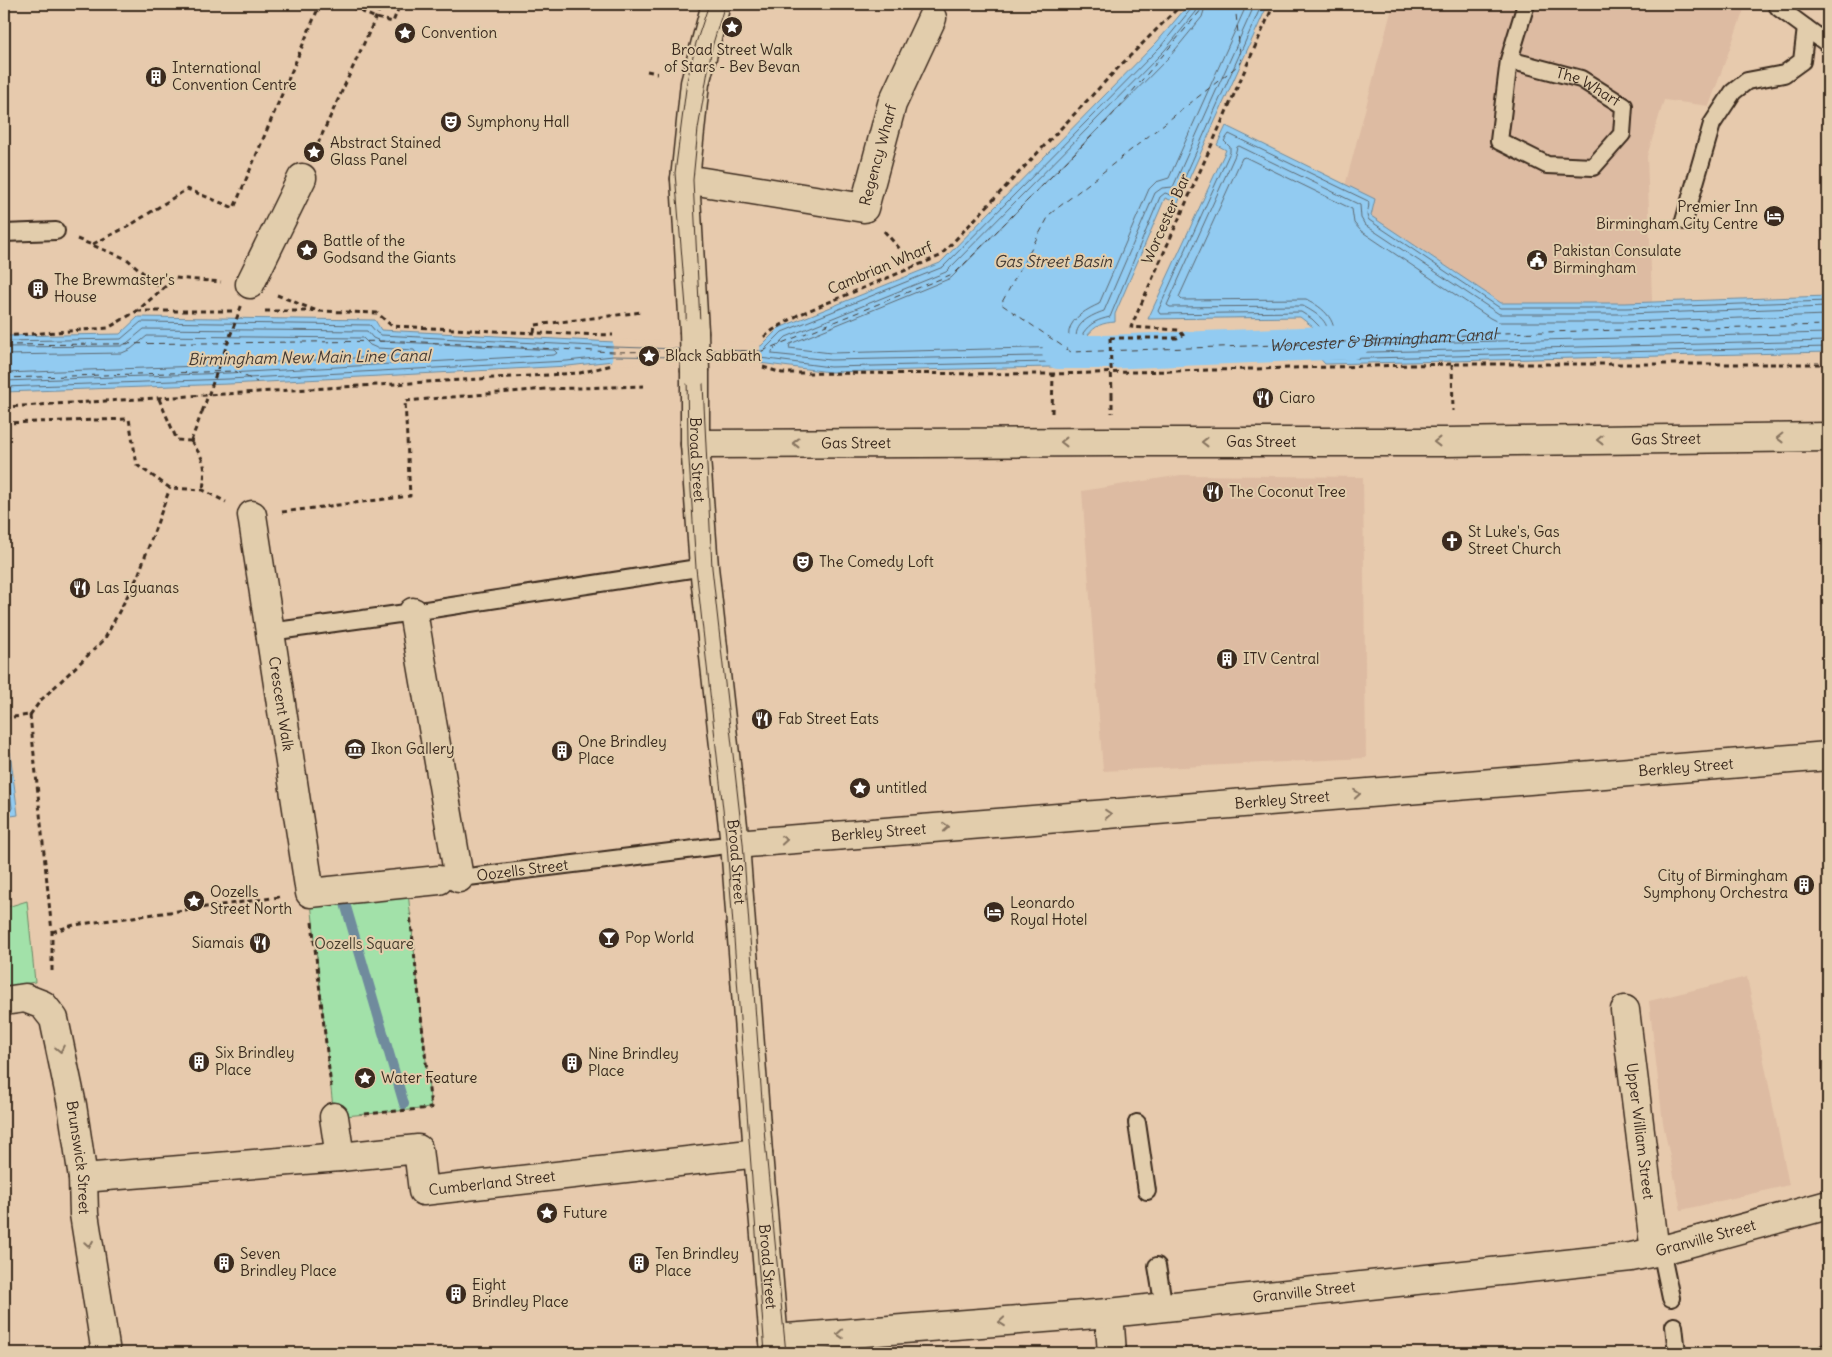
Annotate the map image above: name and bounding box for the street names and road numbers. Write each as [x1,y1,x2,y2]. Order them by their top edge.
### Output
street label: The Wharf [1554,63,1625,111]
street label: Regency Wharf [855,101,901,208]
street label: Worcester Bar [1137,171,1194,267]
street label: Cambrian Wharf [825,237,936,298]
street label: Broad Street [686,417,709,503]
street label: Gas Street [1631,429,1701,449]
street label: Gas Street [1226,432,1296,451]
street label: Gas Street [821,433,891,452]
street label: Crescent Walk [265,655,298,753]
street label: Berkley Street [1638,754,1734,780]
street label: Berkley Street [1234,786,1330,813]
street label: Broad Street [723,818,749,905]
street label: Berkley Street [830,819,927,845]
street label: Oozells Street [475,855,569,885]
street label: Upper William Street [1623,1062,1658,1200]
street label: Brunswick Street [62,1099,94,1214]
street label: Cumberland Street [428,1166,556,1199]
street label: Granville Street [1653,1215,1758,1260]
street label: Broad Street [755,1223,781,1310]
street label: Granville Street [1252,1277,1356,1307]

